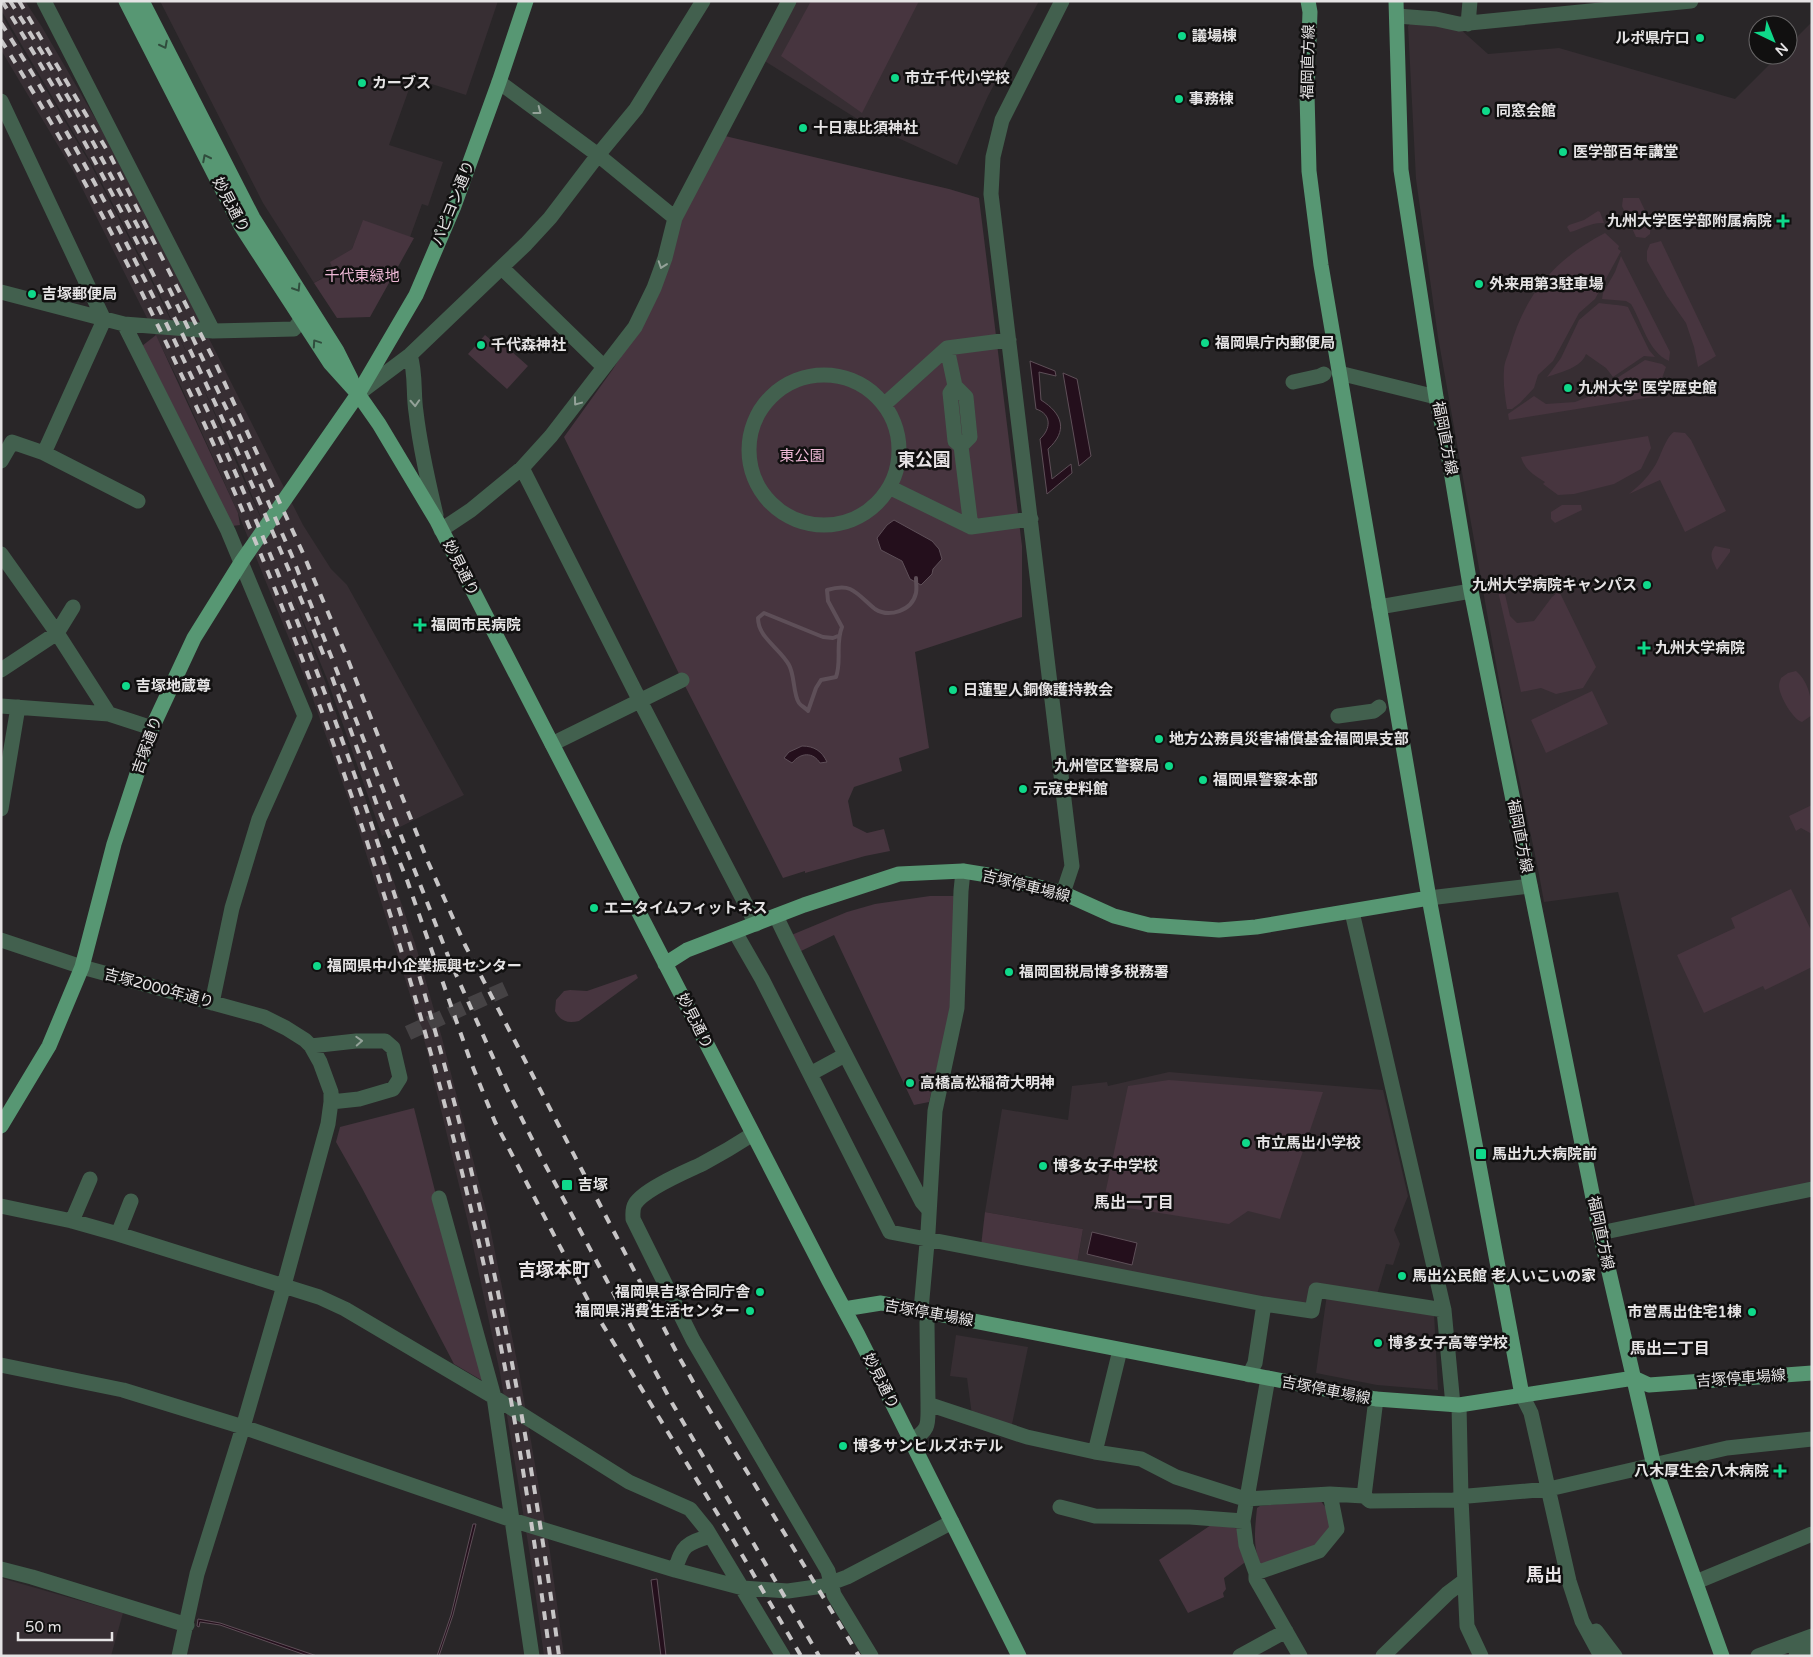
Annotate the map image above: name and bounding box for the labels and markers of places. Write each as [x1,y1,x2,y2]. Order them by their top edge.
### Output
place label: 議場棟 [1192,27,1237,45]
place label: ルポ県庁口 [1615,29,1690,47]
marker: 議場棟 [1176,30,1188,42]
marker: ルポ県庁口 [1694,32,1706,44]
place label: 市立千代小学校 [905,69,1010,87]
marker: 市立千代小学校 [889,72,901,84]
place label: カーブス [372,74,431,92]
marker: カーブス [356,77,368,89]
place label: 事務棟 [1189,90,1234,108]
marker: 事務棟 [1173,93,1185,105]
place label: 同窓会館 [1496,102,1556,120]
marker: 同窓会館 [1480,105,1492,117]
place label: 十日恵比須神社 [813,119,918,137]
marker: 十日恵比須神社 [797,122,809,134]
place label: 医学部百年講堂 [1573,143,1678,161]
marker: 医学部百年講堂 [1557,146,1569,158]
place label: 九州大学医学部附属病院 [1607,212,1772,230]
marker: 九州大学医学部附属病院 [1776,214,1790,228]
place label: 外来用第3駐車場 [1489,275,1603,293]
marker: 外来用第3駐車場 [1473,278,1485,290]
place label: 吉塚郵便局 [42,285,117,303]
marker: 吉塚郵便局 [26,288,38,300]
place label: 福岡県庁内郵便局 [1214,334,1335,352]
place label: 千代森神社 [491,336,566,354]
marker: 福岡県庁内郵便局 [1199,337,1211,349]
marker: 千代森神社 [475,339,487,351]
place label: 九州大学 医学歴史館 [1578,379,1717,397]
marker: 九州大学 医学歴史館 [1562,382,1574,394]
place label: 九州大学病院キャンパス [1472,576,1637,594]
marker: 九州大学病院キャンパス [1641,579,1653,591]
place label: 福岡市民病院 [430,616,521,634]
marker: 福岡市民病院 [413,618,427,632]
place label: 九州大学病院 [1655,639,1745,657]
marker: 九州大学病院 [1637,641,1651,655]
place label: 吉塚地蔵尊 [136,677,211,695]
marker: 吉塚地蔵尊 [120,680,132,692]
place label: 日蓮聖人銅像護持教会 [963,681,1113,699]
marker: 日蓮聖人銅像護持教会 [947,684,959,696]
place label: 地方公務員災害補償基金福岡県支部 [1169,730,1409,748]
marker: 地方公務員災害補償基金福岡県支部 [1153,733,1165,745]
place label: 九州管区警察局 [1054,757,1159,775]
marker: 九州管区警察局 [1163,760,1175,772]
place label: 福岡県警察本部 [1212,771,1318,789]
marker: 福岡県警察本部 [1197,774,1209,786]
place label: 元寇史料館 [1033,780,1108,798]
marker: 元寇史料館 [1017,783,1029,795]
place label: エニタイムフィットネス [604,899,768,917]
marker: エニタイムフィットネス [588,902,600,914]
place label: 福岡県中小企業振興センター [326,957,522,975]
marker: 福岡県中小企業振興センター [311,960,323,972]
place label: 福岡国税局博多税務署 [1018,963,1169,981]
marker: 福岡国税局博多税務署 [1003,966,1015,978]
place label: 高橋高松稲荷大明神 [920,1074,1055,1092]
marker: 高橋高松稲荷大明神 [904,1077,916,1089]
place label: 市立馬出小学校 [1256,1134,1361,1152]
marker: 市立馬出小学校 [1240,1137,1252,1149]
place label: 馬出九大病院前 [1492,1145,1597,1163]
marker: 馬出九大病院前 [1474,1147,1488,1161]
place label: 博多女子中学校 [1053,1157,1158,1175]
marker: 博多女子中学校 [1037,1160,1049,1172]
place label: 吉塚 [578,1176,608,1194]
marker: 吉塚 [560,1178,574,1192]
place label: 馬出公民館 老人いこいの家 [1412,1267,1596,1285]
marker: 馬出公民館 老人いこいの家 [1396,1270,1408,1282]
place label: 福岡県吉塚合同庁舎 [614,1283,751,1301]
marker: 福岡県吉塚合同庁舎 [754,1286,766,1298]
place label: 福岡県消費生活センター [574,1302,740,1320]
place label: 市営馬出住宅1棟 [1628,1303,1742,1321]
marker: 福岡県消費生活センター [744,1305,756,1317]
marker: 市営馬出住宅1棟 [1746,1306,1758,1318]
place label: 博多女子高等学校 [1388,1334,1508,1352]
marker: 博多女子高等学校 [1372,1337,1384,1349]
place label: 博多サンヒルズホテル [853,1437,1003,1455]
marker: 博多サンヒルズホテル [837,1440,849,1452]
place label: 八木厚生会八木病院 [1634,1462,1769,1480]
marker: 八木厚生会八木病院 [1773,1464,1787,1478]

